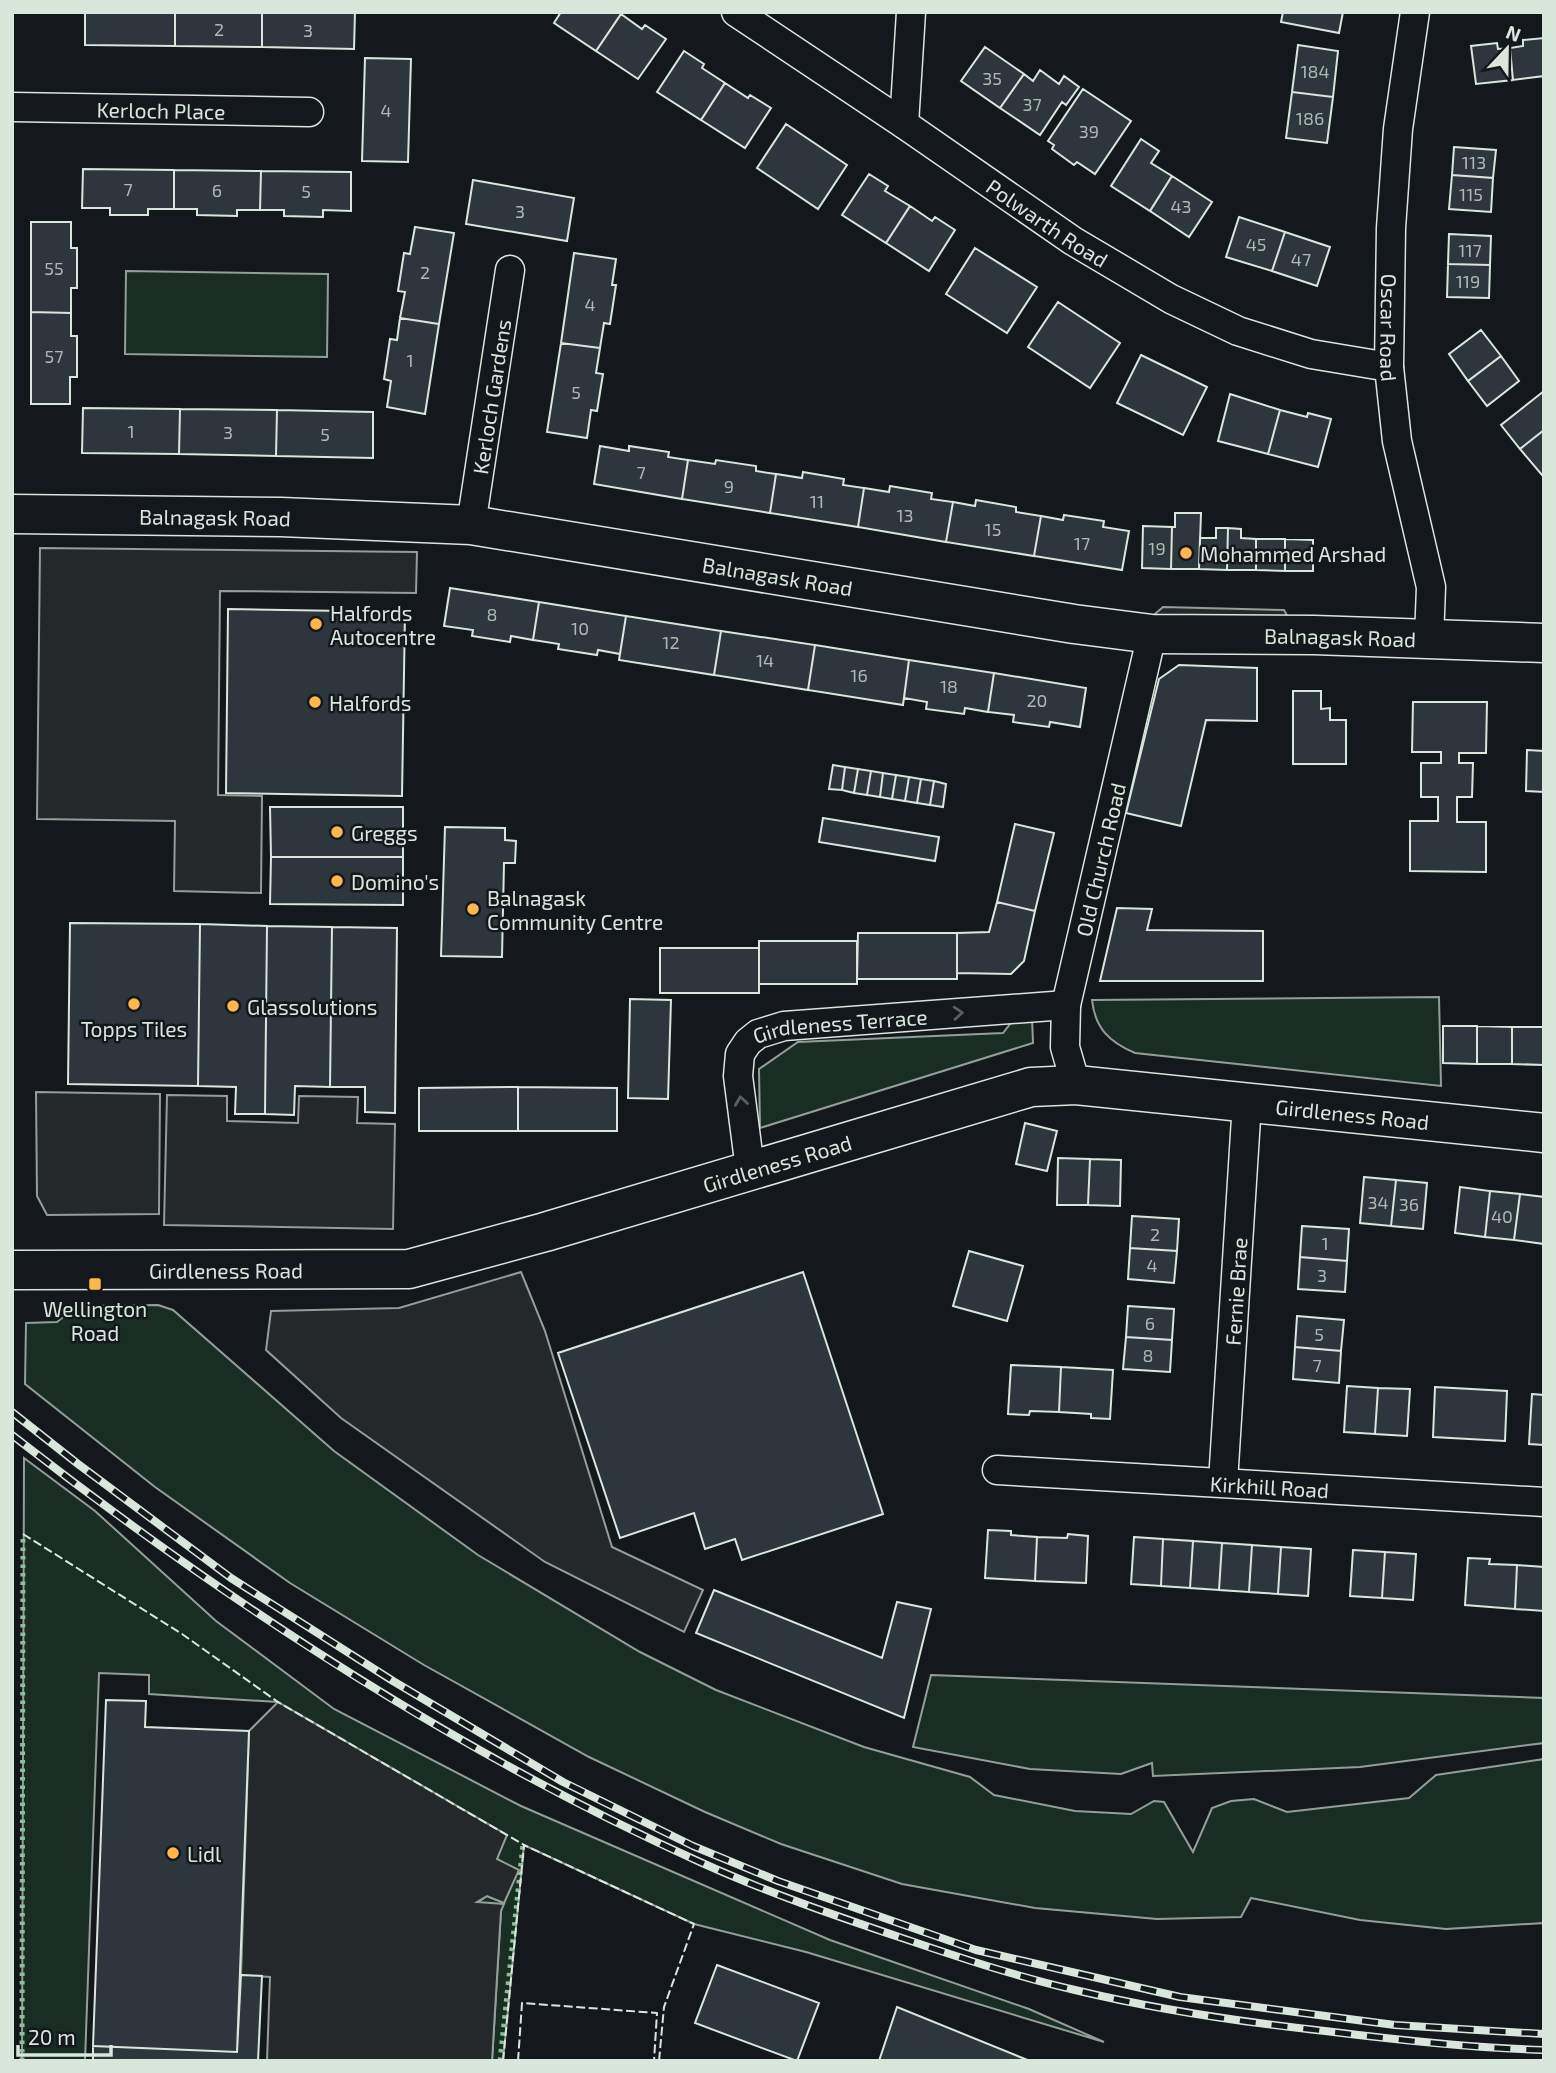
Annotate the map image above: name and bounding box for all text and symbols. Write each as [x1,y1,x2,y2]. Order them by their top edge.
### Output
north arrow [1472,14,1542,84]
house number: 2 [214,18,224,40]
house number: 3 [303,19,313,41]
text: N [1503,20,1524,46]
house number: 184 [1300,60,1330,82]
house number: 35 [982,67,1002,89]
house number: 37 [1022,93,1042,115]
street label: Kerloch Place [96,96,226,123]
house number: 4 [380,99,392,121]
house number: 186 [1296,107,1324,129]
house number: 39 [1079,120,1099,142]
house number: 113 [1462,151,1486,173]
street label: Polwarth Road [982,173,1113,272]
house number: 7 [123,178,133,200]
house number: 6 [212,179,222,201]
house number: 5 [301,180,311,202]
house number: 115 [1459,183,1483,205]
house number: 43 [1170,195,1192,217]
house number: 3 [515,200,525,222]
house number: 45 [1246,233,1266,255]
house number: 117 [1458,239,1482,261]
house number: 47 [1291,248,1311,270]
house number: 55 [44,257,64,279]
house number: 2 [420,261,430,283]
house number: 119 [1456,270,1480,292]
street label: Oscar Road [1376,274,1403,383]
house number: 4 [584,293,596,315]
street label: Kerloch Gardens [466,317,515,476]
house number: 57 [45,345,63,367]
house number: 1 [406,349,414,371]
house number: 5 [571,381,581,403]
house number: 1 [127,420,135,442]
house number: 3 [223,421,233,443]
house number: 5 [320,423,330,445]
house number: 7 [636,461,646,483]
house number: 9 [724,475,734,497]
house number: 11 [810,490,824,512]
street label: Balnagask Road [139,503,291,530]
house number: 13 [896,504,914,526]
house number: 15 [985,518,1001,540]
house number: 17 [1074,532,1090,554]
house number: 19 [1148,537,1166,559]
place label: Mohammed Arshad [1200,541,1386,566]
marker: Mohammed Arshad [1178,545,1194,561]
street label: Balnagask Road [701,551,855,600]
place label: Halfords Autocentre [330,600,436,649]
house number: 8 [487,603,497,625]
marker: Halfords Autocentre [308,616,324,632]
house number: 10 [571,617,589,639]
street label: Balnagask Road [1264,622,1416,651]
house number: 12 [662,631,680,653]
house number: 14 [756,649,774,671]
house number: 16 [850,664,868,686]
house number: 18 [940,675,958,697]
house number: 20 [1027,689,1047,711]
place label: Halfords [329,690,411,715]
marker: Halfords [307,694,323,710]
street label: Old Church Road [1070,780,1130,939]
place label: Greggs [351,820,418,845]
marker: Greggs [329,824,345,840]
place label: Domino's [351,869,439,894]
marker: Domino's [329,873,345,889]
place label: Balnagask Community Centre [487,885,663,934]
marker: Balnagask Community Centre [465,901,481,917]
place label: Glassolutions [247,994,377,1019]
marker: Topps Tiles [126,996,142,1012]
marker: Glassolutions [225,998,241,1014]
street label: Girdleness Terrace [749,1003,928,1047]
one-way arrow [953,1006,964,1021]
place label: Topps Tiles [81,1016,187,1041]
street label: Girdleness Road [1274,1093,1430,1134]
one-way arrow [734,1095,749,1107]
street label: Girdleness Road [700,1129,854,1197]
house number: 34 [1367,1191,1389,1213]
house number: 36 [1399,1193,1419,1215]
house number: 40 [1491,1205,1513,1227]
house number: 2 [1150,1223,1160,1245]
house number: 1 [1321,1232,1329,1254]
street label: Fernie Brae [1219,1237,1251,1346]
house number: 4 [1146,1254,1158,1276]
street label: Girdleness Road [149,1257,303,1282]
house number: 3 [1317,1264,1327,1286]
marker: Wellington Road [87,1276,103,1292]
place label: Wellington Road [43,1296,147,1345]
house number: 6 [1145,1312,1155,1334]
house number: 5 [1314,1323,1324,1345]
house number: 8 [1143,1344,1153,1366]
house number: 7 [1312,1354,1322,1376]
street label: Kirkhill Road [1209,1470,1330,1502]
place label: Lidl [187,1841,222,1866]
marker: Lidl [165,1845,181,1861]
scale bar [18,2014,110,2058]
text: 20 m [28,2024,76,2049]

